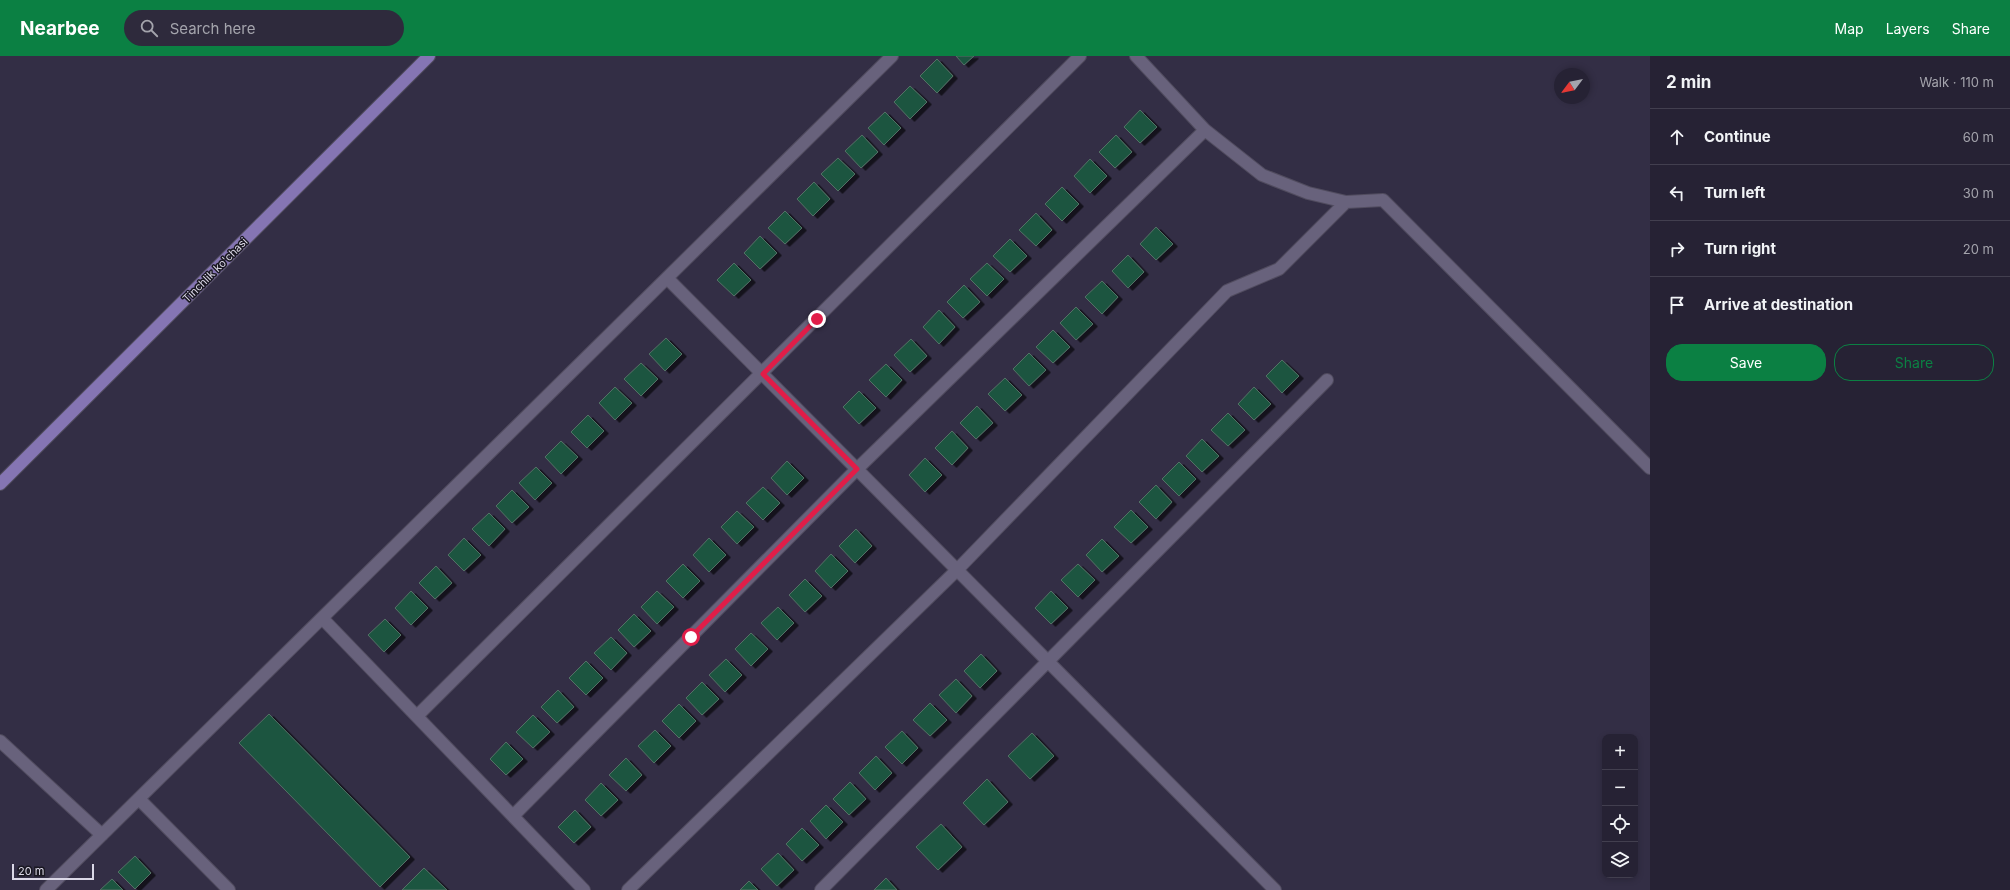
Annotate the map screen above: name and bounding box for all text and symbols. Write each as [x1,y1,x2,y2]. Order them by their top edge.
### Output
search box [124,10,404,46]
text: Nearbee [20,17,100,40]
icon: search [138,17,160,39]
text: Search here [170,19,255,38]
text: Map [1835,20,1864,37]
text: Layers [1886,20,1930,37]
text: Share [1952,20,1990,37]
north arrow [1554,68,1590,104]
text: 2 min [1666,72,1711,92]
text: Walk · 110 m [1919,74,1994,90]
icon: ahead [1666,126,1688,148]
text: Continue [1704,127,1771,146]
text: 60 m [1963,129,1994,145]
icon: left [1666,182,1688,204]
text: Turn left [1704,183,1765,202]
text: 30 m [1963,185,1994,201]
street label: Tinchlik ko'chasi [180,235,250,305]
icon: right [1666,238,1688,260]
text: Turn right [1704,239,1776,258]
text: 20 m [1963,241,1994,257]
icon: arrive [1666,294,1688,316]
text: Arrive at destination [1704,295,1853,314]
route end [808,310,826,328]
button: Save [1666,344,1826,381]
button: Share [1834,344,1994,381]
route start [682,628,700,646]
map controls [1602,734,1638,878]
button: + [1602,734,1638,770]
button: − [1602,770,1638,806]
button: locate [1602,806,1638,842]
button: layers [1602,842,1638,878]
scale bar [12,862,94,881]
text: 20 m [18,864,44,878]

